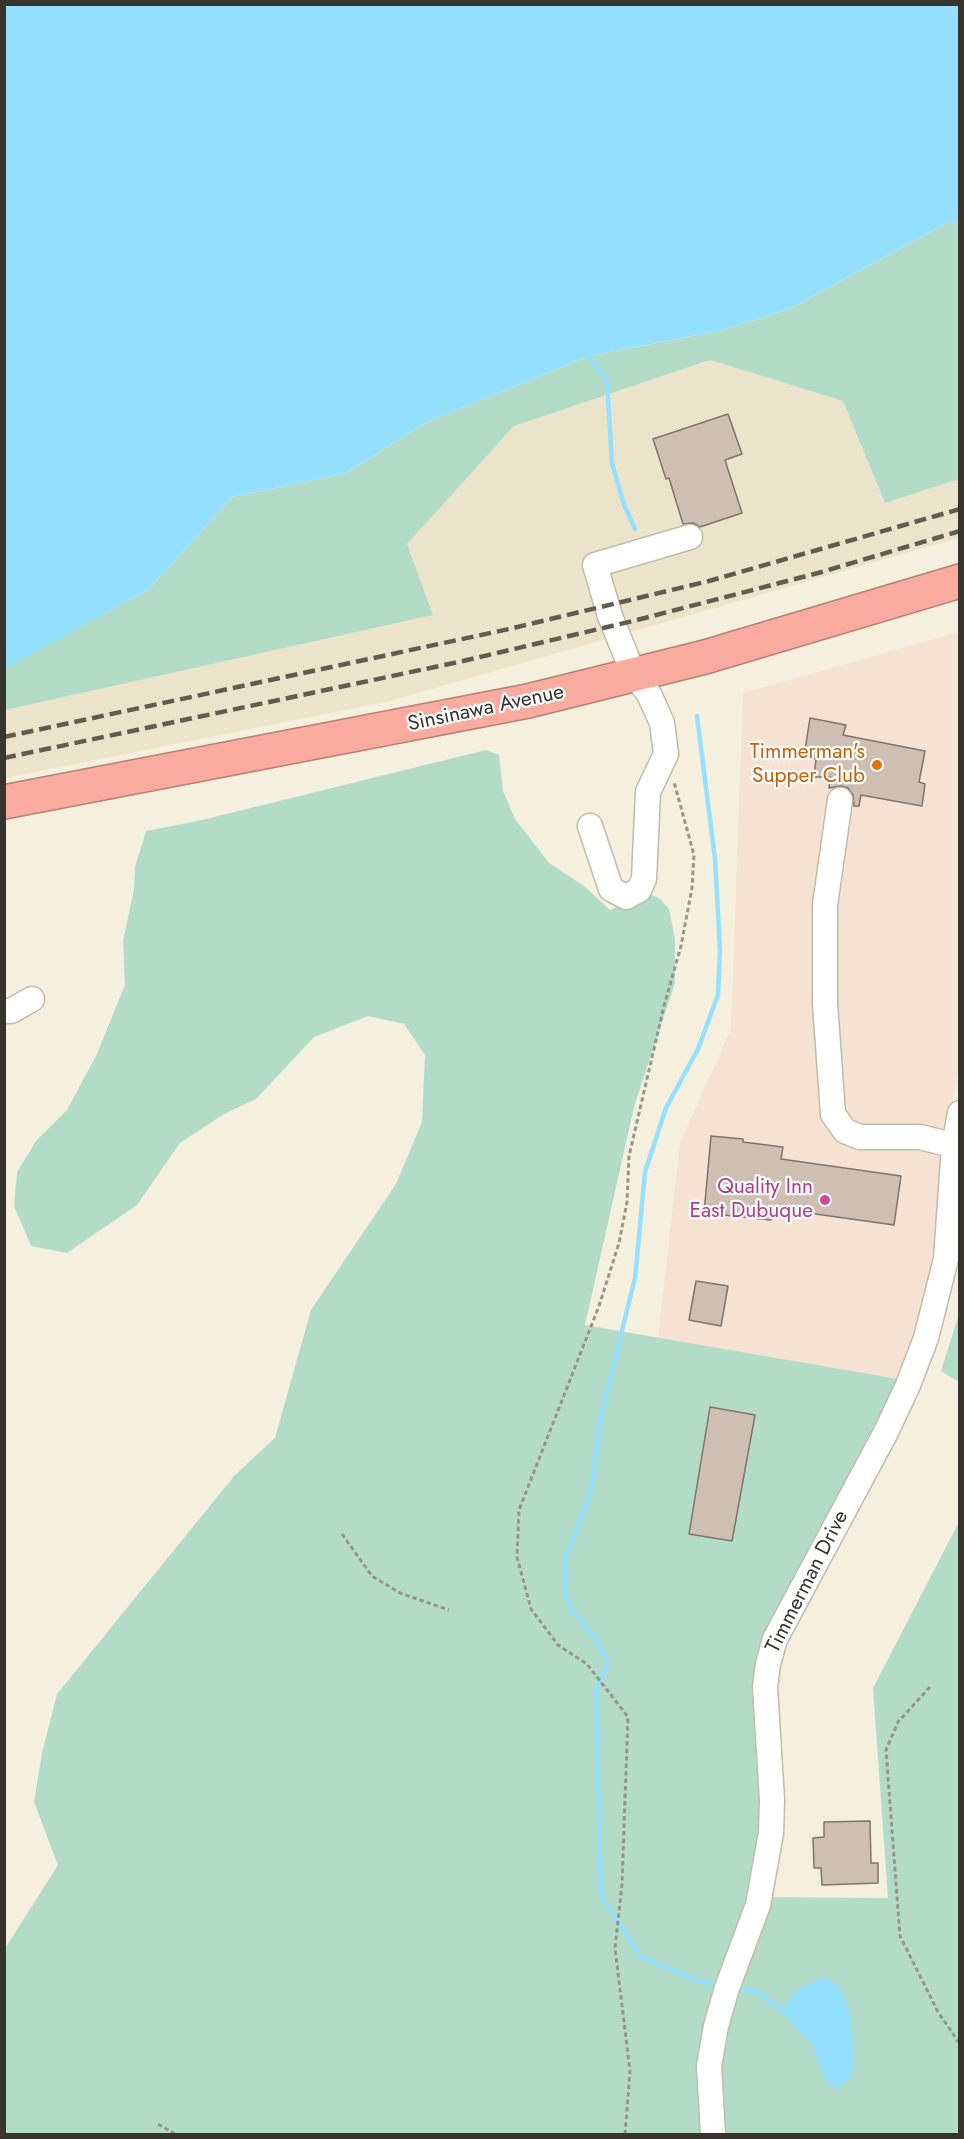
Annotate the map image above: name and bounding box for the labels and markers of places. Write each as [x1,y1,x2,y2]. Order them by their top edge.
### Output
place label: Timmerman's Supper Club [750,740,865,790]
marker: Timmerman's Supper Club [870,758,884,772]
place label: Quality Inn East Dubuque [689,1175,813,1225]
marker: Quality Inn East Dubuque [818,1193,832,1207]

